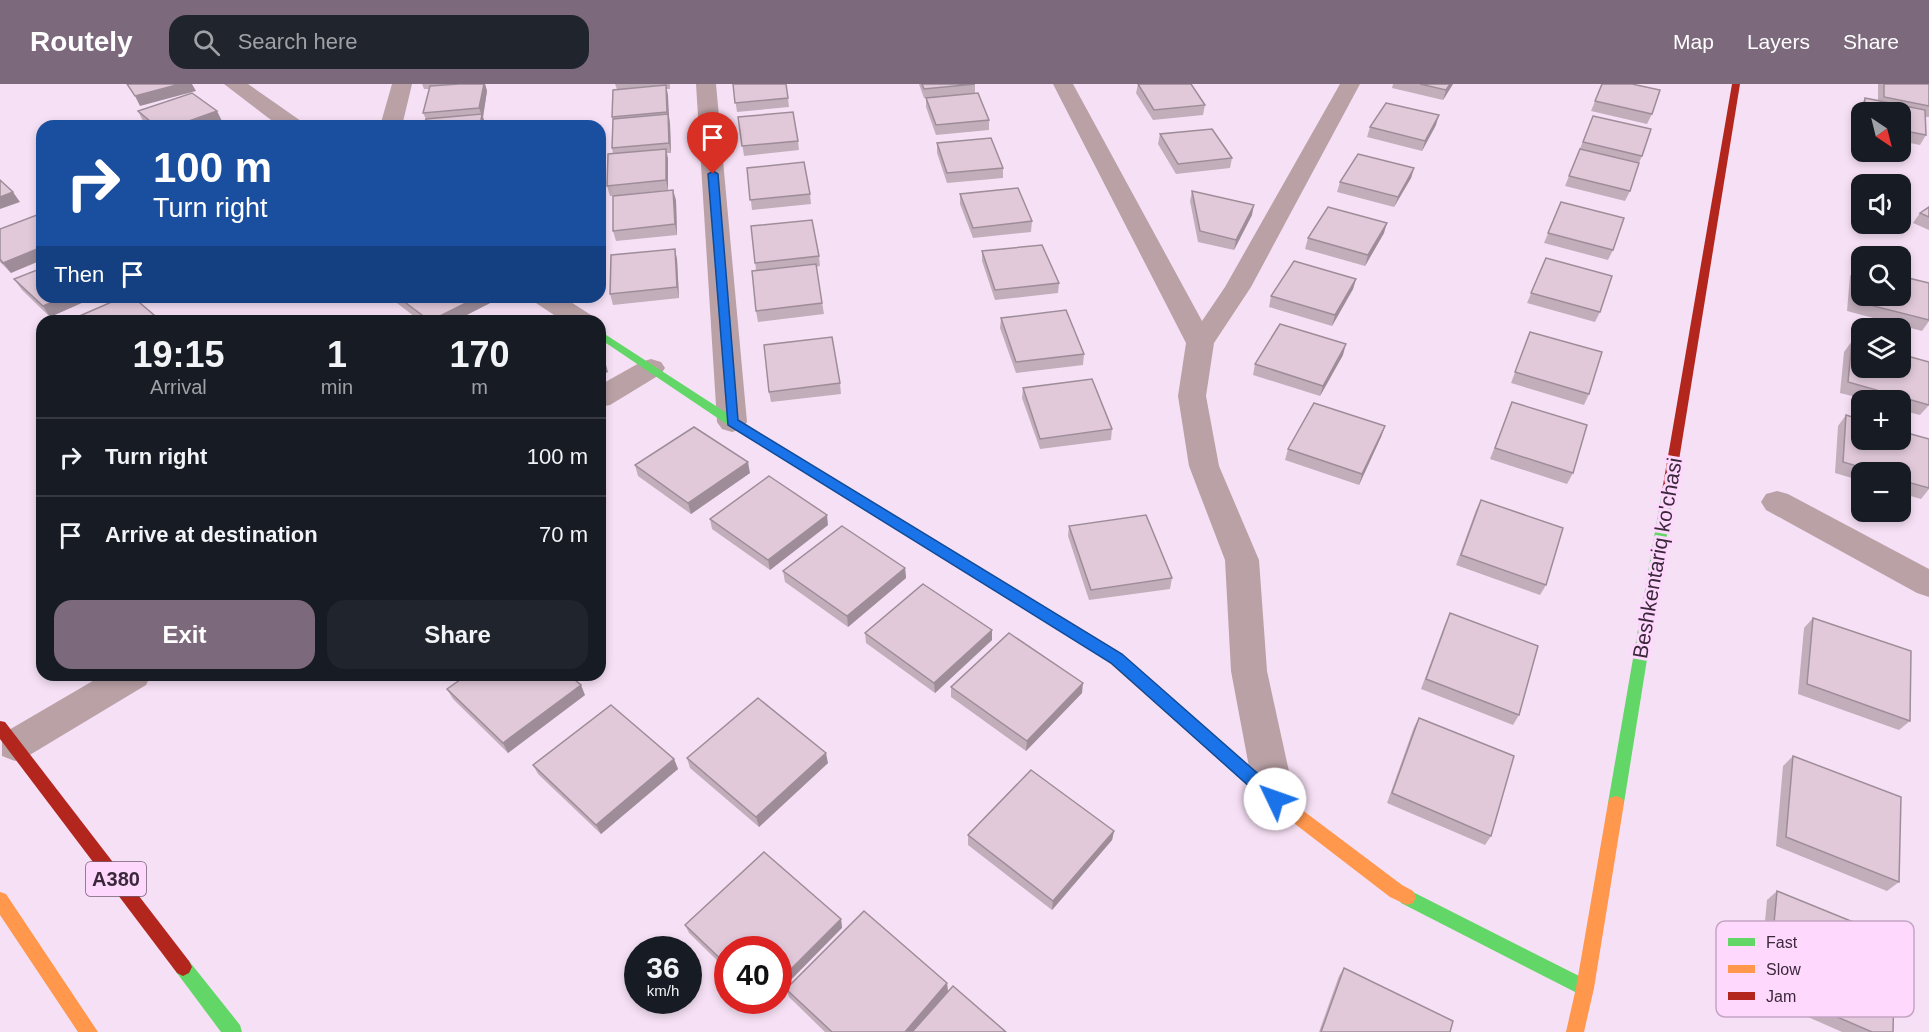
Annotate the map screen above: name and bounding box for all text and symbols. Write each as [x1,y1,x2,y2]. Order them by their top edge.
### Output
search box [169,15,589,69]
text: Routely [30,26,133,57]
icon: search [190,26,223,59]
text: Search here [238,29,358,54]
text: Map [1673,30,1714,53]
text: Layers [1747,30,1810,53]
text: Share [1843,30,1899,53]
north arrow [1851,102,1911,162]
map controls [1851,102,1911,522]
pin [687,112,738,174]
icon: arrive [696,121,729,154]
icon: right [54,144,132,222]
text: 100 m [153,144,272,191]
button: sound [1851,174,1911,234]
text: Turn right [153,193,268,223]
button: search [1851,246,1911,306]
icon: arrive [116,258,149,291]
text: Then [54,262,104,287]
button: layers [1851,318,1911,378]
text: 19:15 [132,334,224,375]
text: 1 [327,334,347,375]
text: 170 [449,334,510,375]
text: Arrival [150,376,207,398]
text: min [321,376,353,398]
text: m [471,376,488,398]
button: + [1851,390,1911,450]
icon: right [54,441,87,474]
text: Turn right [105,444,207,469]
text: 100 m [527,444,588,469]
street label: Beshkentariq ko'chasi [1628,456,1686,660]
button: − [1851,462,1911,522]
icon: arrive [54,519,87,552]
text: Arrive at destination [105,522,318,547]
text: 70 m [539,522,588,547]
button: Exit [54,600,315,669]
button: Share [327,600,588,669]
position arrow [1243,767,1307,831]
road number: A380 [86,862,146,896]
legend [1716,921,1914,1017]
text: Fast [1766,934,1798,951]
speed limit sign: 40 [714,936,792,1014]
text: 36 [646,951,680,984]
text: Slow [1766,961,1801,978]
text: km/h [647,982,679,999]
text: Jam [1766,988,1796,1005]

